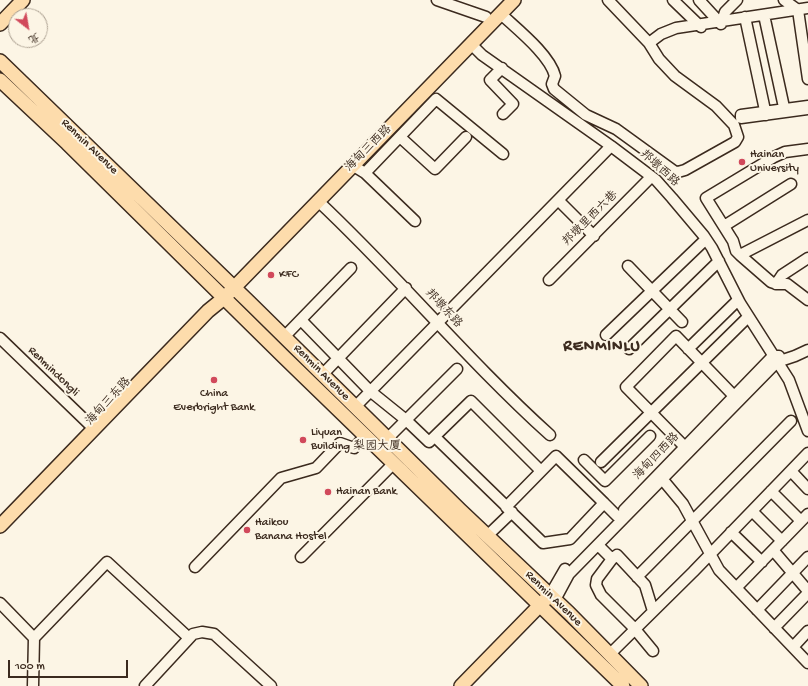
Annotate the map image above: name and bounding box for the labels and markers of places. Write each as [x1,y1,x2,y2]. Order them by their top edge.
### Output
place label: Hainan University [750,148,799,176]
marker: Hainan University [737,157,747,167]
place label: KFC [279,268,298,282]
marker: KFC [266,270,276,280]
marker: China Everbright Bank [209,375,219,385]
place label: China Everbright Bank [173,387,255,415]
place label: Liyuan Building 梨园大厦 [311,426,401,454]
marker: Liyuan Building 梨园大厦 [298,435,308,445]
place label: Hainan Bank [336,485,397,499]
marker: Hainan Bank [323,487,333,497]
place label: Haikou Banana Hostel [255,516,327,544]
marker: Haikou Banana Hostel [242,525,252,535]

